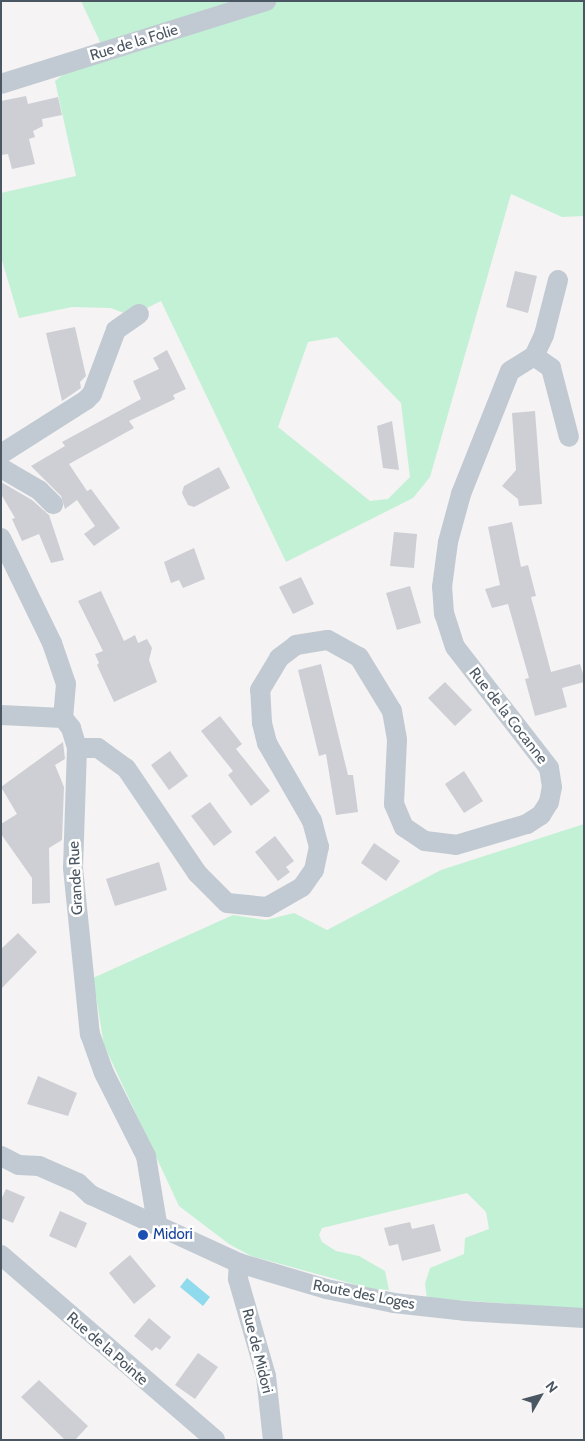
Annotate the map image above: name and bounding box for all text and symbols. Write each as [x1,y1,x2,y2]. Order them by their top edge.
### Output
street label: Rue de la Folie [88,21,180,65]
street label: Rue de la Cocanne [465,664,551,768]
street label: Grande Rue [65,841,87,915]
place label: Midori [153,1226,193,1244]
marker: Midori [137,1229,149,1241]
street label: Route des Loges [311,1276,417,1314]
street label: Rue de Midori [238,1307,276,1395]
street label: Rue de la Pointe [63,1309,151,1389]
north arrow [515,1371,565,1421]
text: N [542,1377,562,1396]

